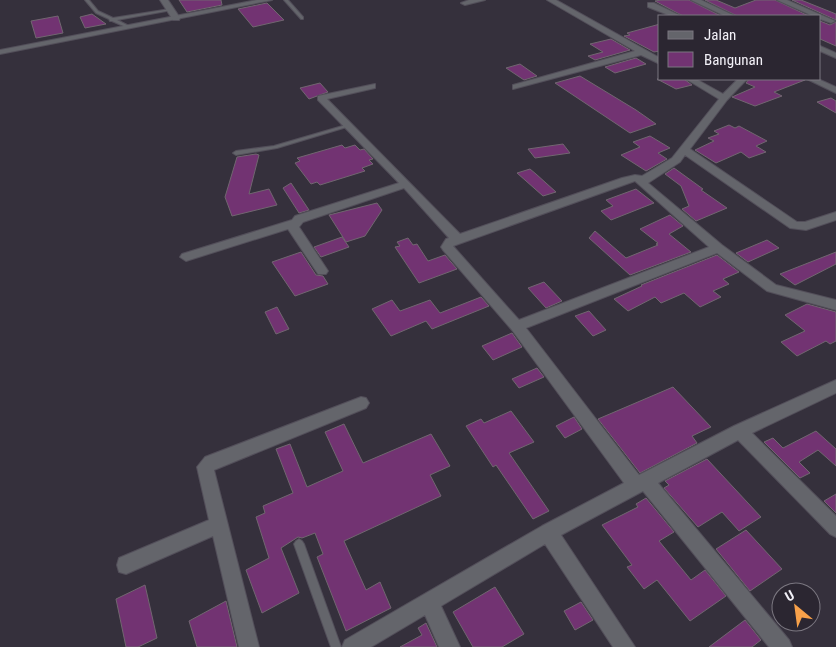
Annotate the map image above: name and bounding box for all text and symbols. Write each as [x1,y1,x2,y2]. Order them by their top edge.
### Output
legend [658,15,821,80]
text: Jalan [704,26,736,44]
text: Bangunan [704,51,763,69]
north arrow [771,582,821,632]
text: U [782,587,797,605]

